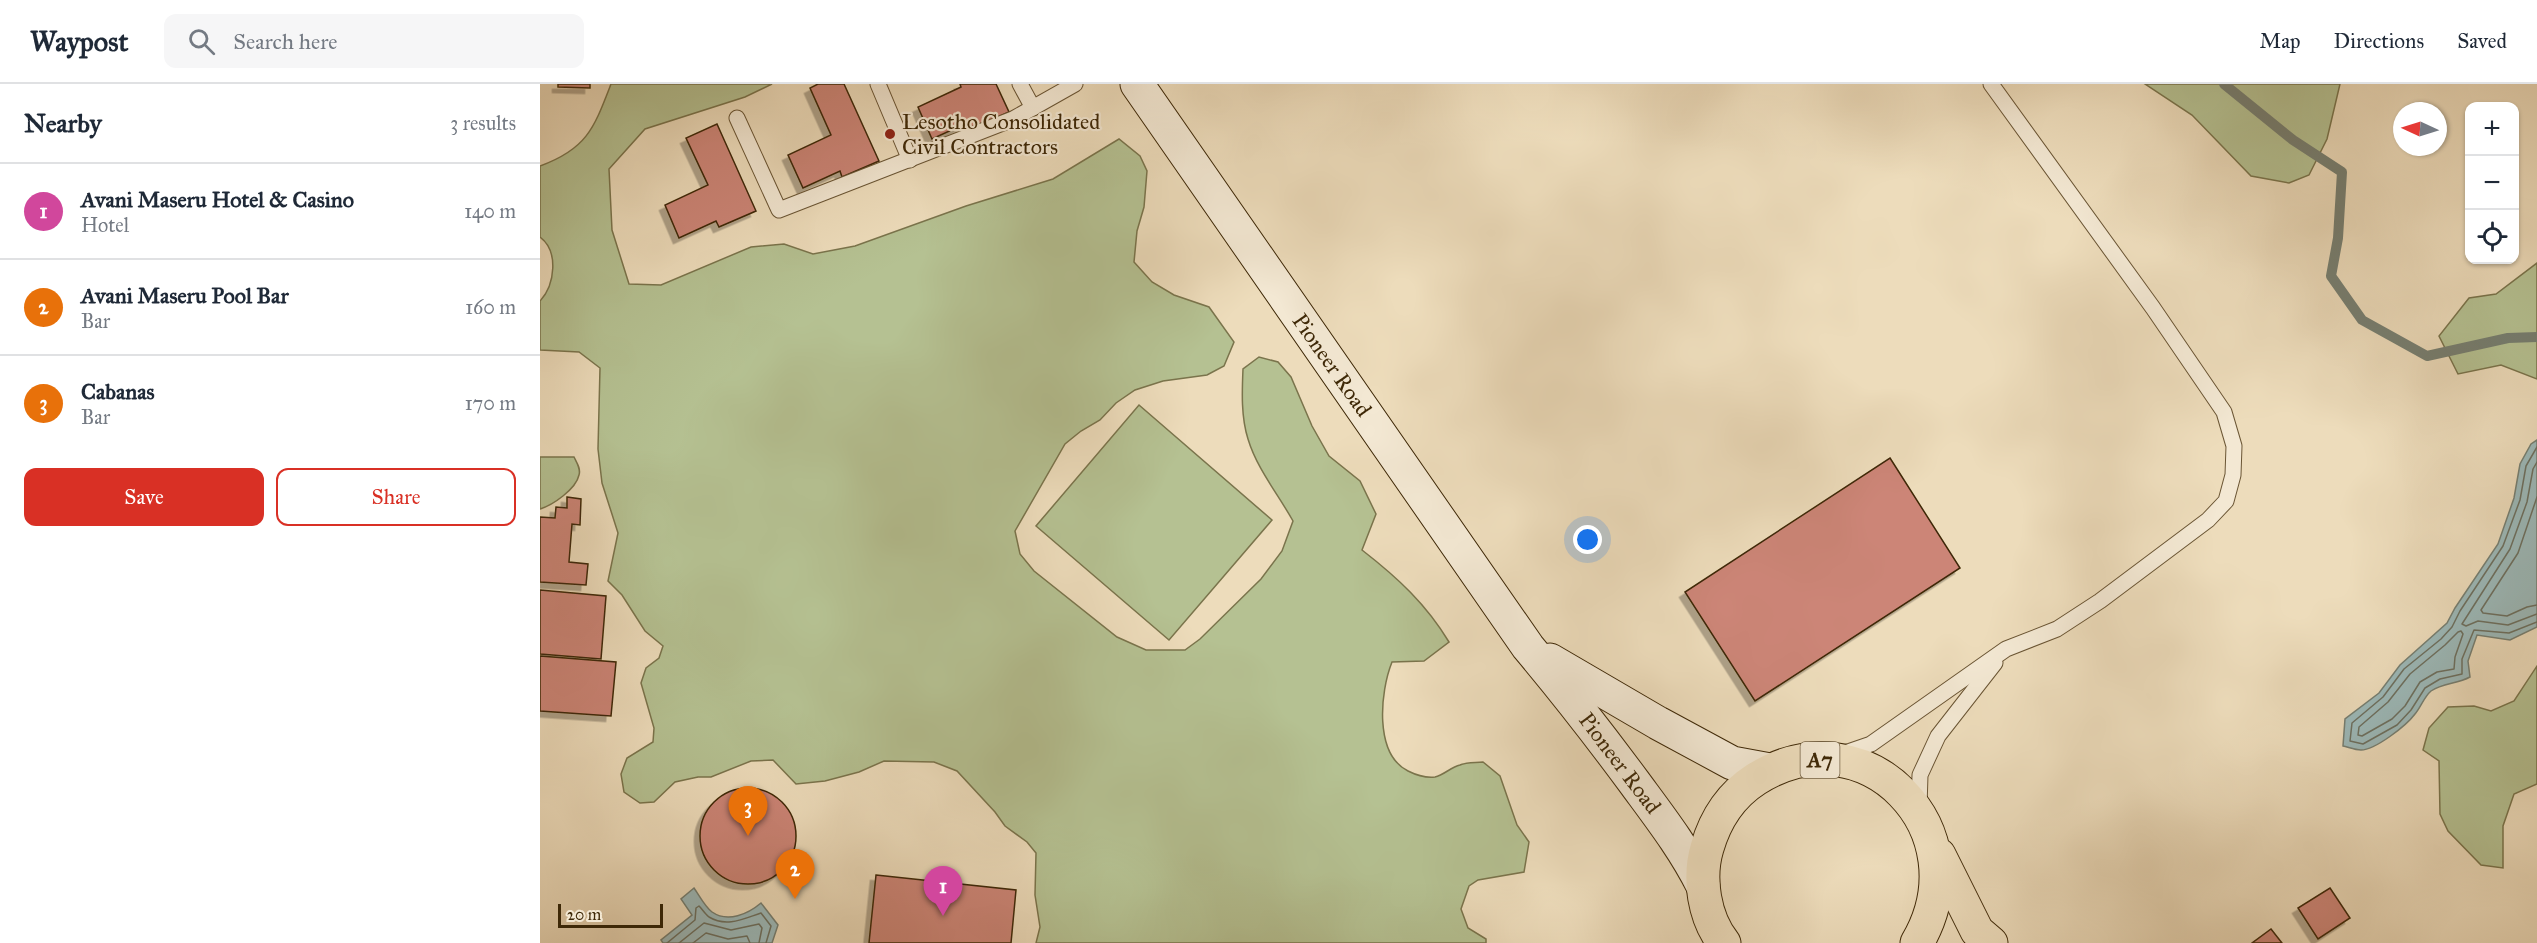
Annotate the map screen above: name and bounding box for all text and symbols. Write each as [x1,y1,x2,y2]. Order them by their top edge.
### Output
search box [164,14,584,68]
text: Waypost [30,24,128,59]
icon: search [185,25,218,58]
text: Search here [233,28,337,55]
text: Map [2260,28,2301,54]
text: Directions [2334,28,2424,54]
text: Saved [2457,28,2507,54]
north arrow [2393,102,2447,156]
map controls [2465,102,2519,264]
button: + [2465,102,2519,156]
text: Nearby [24,107,102,139]
place label: Lesotho Consolidated Civil Contractors [902,108,1100,160]
text: 3 results [450,111,516,135]
marker: Lesotho Consolidated Civil Contractors [883,127,897,141]
button: − [2465,156,2519,210]
text: Avani Maseru Hotel & Casino [81,186,354,213]
text: 1 [40,199,47,223]
text: 140 m [464,199,516,223]
button: locate [2465,210,2519,264]
text: Hotel [81,213,129,237]
text: Avani Maseru Pool Bar [81,282,289,309]
text: 2 [39,295,48,319]
text: 160 m [465,295,516,319]
street label: Pioneer Road [1287,308,1377,422]
text: Bar [81,309,110,333]
text: Cabanas [81,378,154,405]
text: 3 [40,391,48,415]
text: 170 m [465,391,516,415]
text: Bar [81,405,110,429]
button: Save [24,468,264,526]
button: Share [276,468,516,526]
your location [1573,525,1602,554]
street label: Pioneer Road [1573,707,1667,819]
road number: A7 [1800,742,1840,778]
pin: 3 [728,786,768,836]
pin: 2 [776,850,814,899]
pin: 1 [924,866,962,916]
scale bar [558,901,663,928]
text: 20 m [567,905,601,924]

